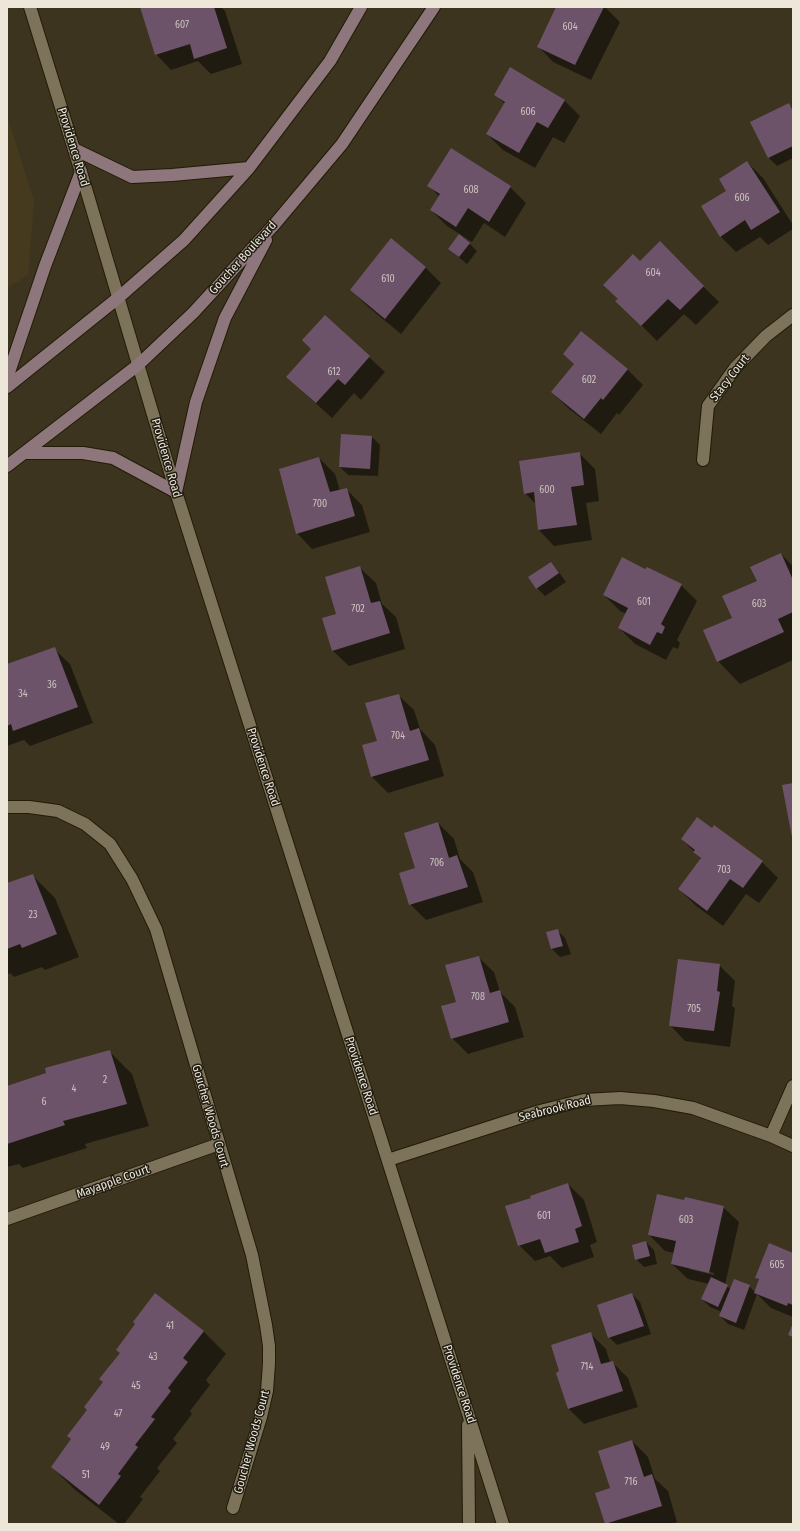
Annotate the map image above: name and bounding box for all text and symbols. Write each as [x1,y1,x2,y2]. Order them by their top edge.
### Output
house number: 607 [175,19,189,31]
house number: 604 [562,21,578,33]
street label: Providence Road [54,106,92,188]
house number: 606 [520,106,536,118]
house number: 608 [463,184,479,196]
house number: 606 [734,192,750,204]
street label: Goucher Boulevard [206,219,280,297]
house number: 604 [645,267,661,279]
house number: 610 [381,273,395,285]
street label: Stacy Court [707,352,753,404]
house number: 612 [328,366,340,378]
house number: 602 [582,374,596,386]
street label: Providence Road [148,417,184,499]
house number: 600 [539,484,555,496]
house number: 700 [313,498,327,510]
house number: 601 [637,596,651,608]
house number: 603 [752,598,766,610]
house number: 702 [351,603,365,615]
house number: 36 [47,679,57,691]
house number: 34 [18,688,28,700]
street label: Providence Road [244,726,282,808]
house number: 704 [391,730,405,742]
house number: 706 [430,857,444,869]
house number: 703 [717,864,731,876]
house number: 23 [29,909,37,921]
house number: 708 [471,991,485,1003]
house number: 705 [687,1003,701,1015]
street label: Providence Road [342,1035,380,1117]
street label: Goucher Woods Court [188,1063,232,1169]
house number: 2 [103,1074,107,1086]
house number: 4 [72,1083,76,1095]
street label: Seabrook Road [517,1093,593,1125]
house number: 6 [42,1096,46,1108]
street label: Mayapple Court [75,1162,151,1202]
house number: 601 [537,1210,551,1222]
house number: 603 [679,1214,693,1226]
house number: 605 [770,1259,784,1271]
house number: 41 [166,1320,174,1332]
street label: Providence Road [440,1343,478,1425]
house number: 43 [148,1351,158,1363]
house number: 714 [581,1361,593,1373]
house number: 45 [131,1380,141,1392]
street label: Goucher Woods Court [231,1389,273,1495]
house number: 47 [114,1408,122,1420]
house number: 49 [100,1441,110,1453]
house number: 51 [82,1469,90,1481]
house number: 716 [625,1476,637,1488]

